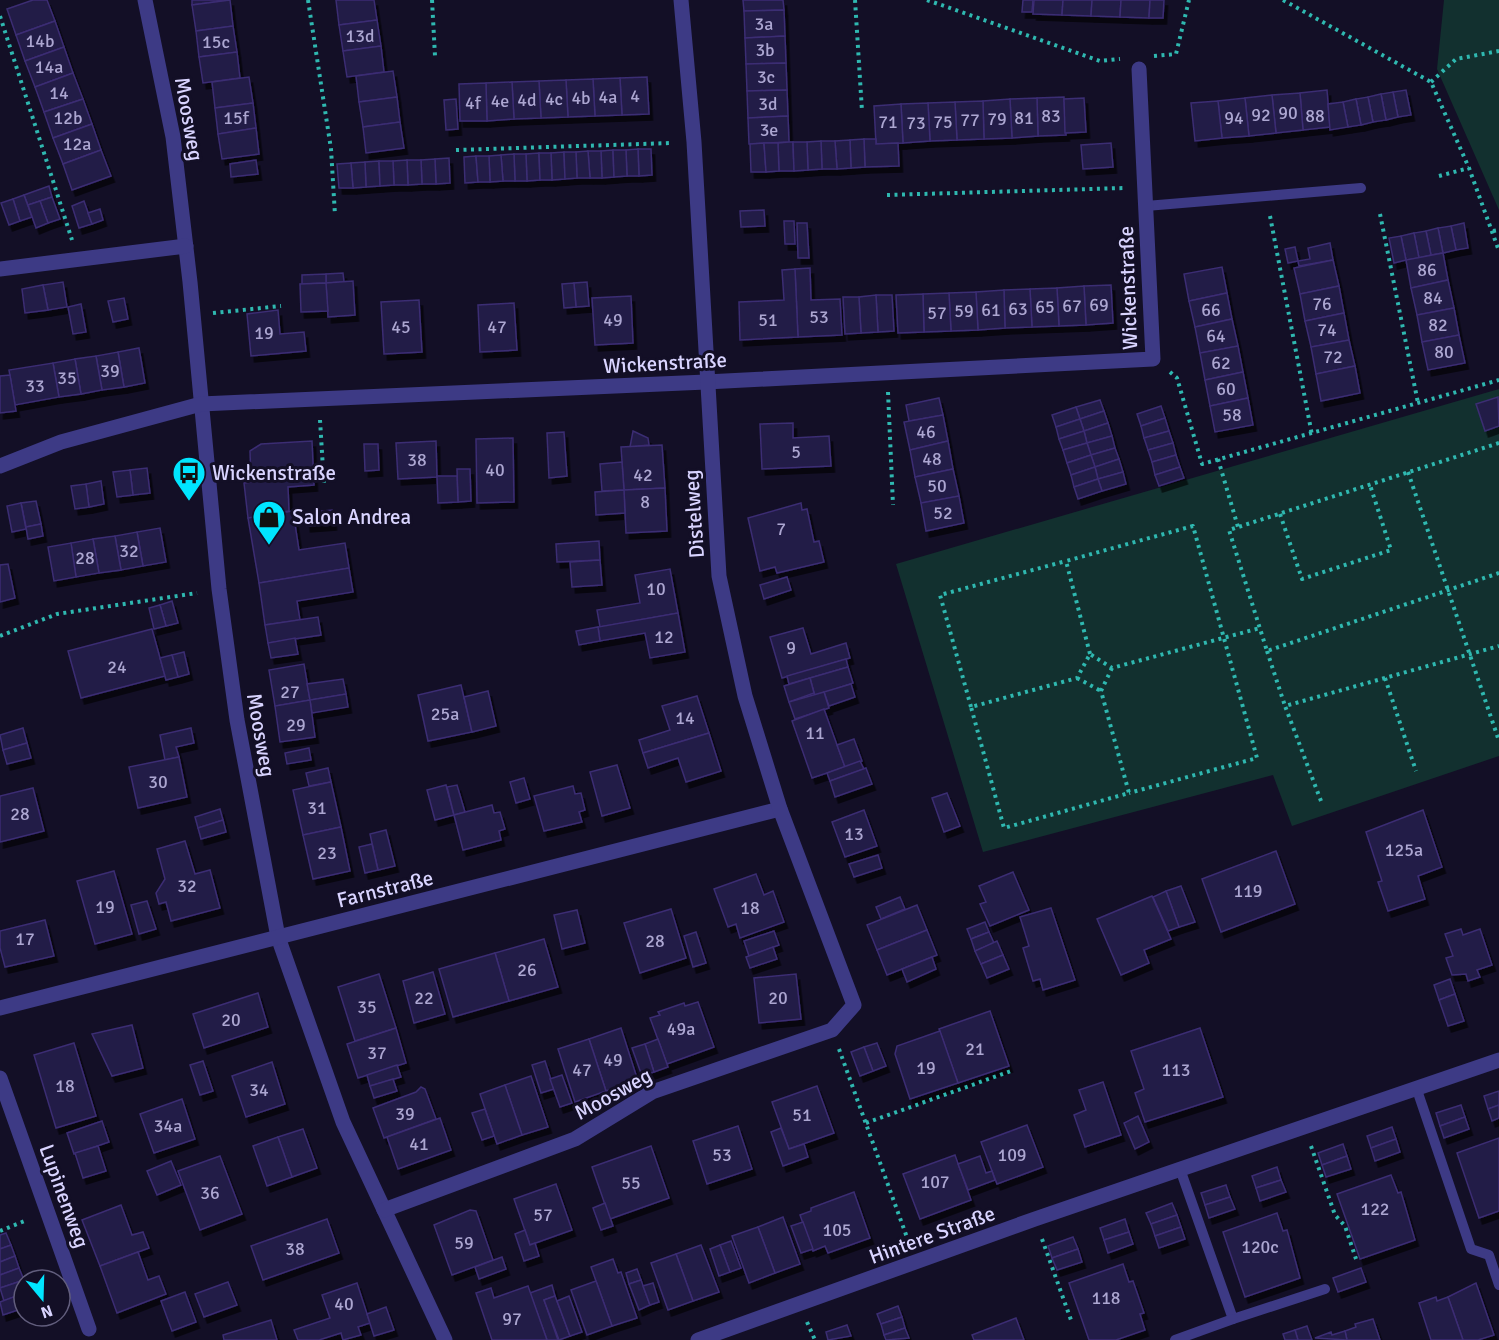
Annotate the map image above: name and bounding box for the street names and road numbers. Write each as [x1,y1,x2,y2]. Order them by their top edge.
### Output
street label: Moosweg [169,75,209,163]
street label: Wickenstraße [1113,226,1143,350]
street label: Wickenstraße [602,347,728,379]
street label: Distelweg [678,469,710,559]
street label: Moosweg [241,691,281,779]
street label: Farnstraße [334,864,436,914]
street label: Moosweg [570,1062,656,1126]
street label: Lupinenweg [33,1141,95,1251]
street label: Hintere Straße [865,1200,999,1270]

